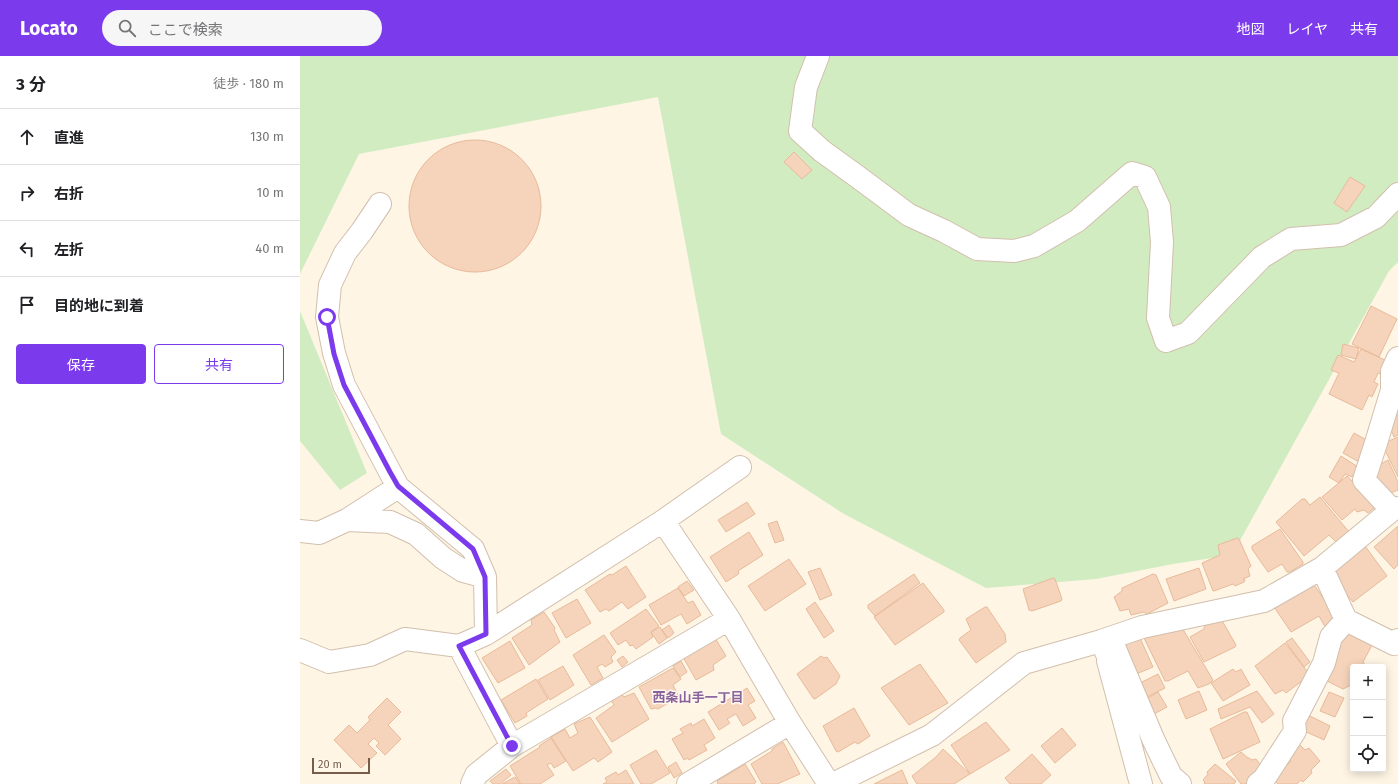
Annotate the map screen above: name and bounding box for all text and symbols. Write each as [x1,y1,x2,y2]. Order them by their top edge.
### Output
search box [102,10,382,46]
text: Locato [20,17,78,40]
icon: search [116,17,138,39]
text: ここで検索 [148,21,223,39]
text: 地図 [1236,21,1264,38]
text: レイヤ [1286,21,1328,38]
text: 共有 [1350,21,1378,38]
text: 3 分 [16,74,46,95]
text: 徒歩 · 180 m [213,76,284,91]
icon: ahead [16,126,38,148]
text: 直進 [54,129,84,147]
text: 130 m [250,129,284,144]
icon: right [16,182,38,204]
text: 右折 [54,185,84,203]
text: 10 m [257,185,284,200]
icon: left [16,238,38,260]
text: 左折 [54,241,84,259]
text: 40 m [255,241,284,256]
icon: arrive [16,294,38,316]
text: 目的地に到着 [54,297,144,315]
route start [318,308,336,326]
button: 保存 [16,344,146,384]
button: 共有 [154,344,284,384]
map controls [1350,664,1386,772]
button: + [1350,664,1386,700]
district label: 西条山手一丁目 [652,690,744,705]
button: − [1350,700,1386,736]
button: locate [1350,736,1386,772]
route end [503,737,521,755]
scale bar [312,756,370,775]
text: 20 m [318,758,342,771]

